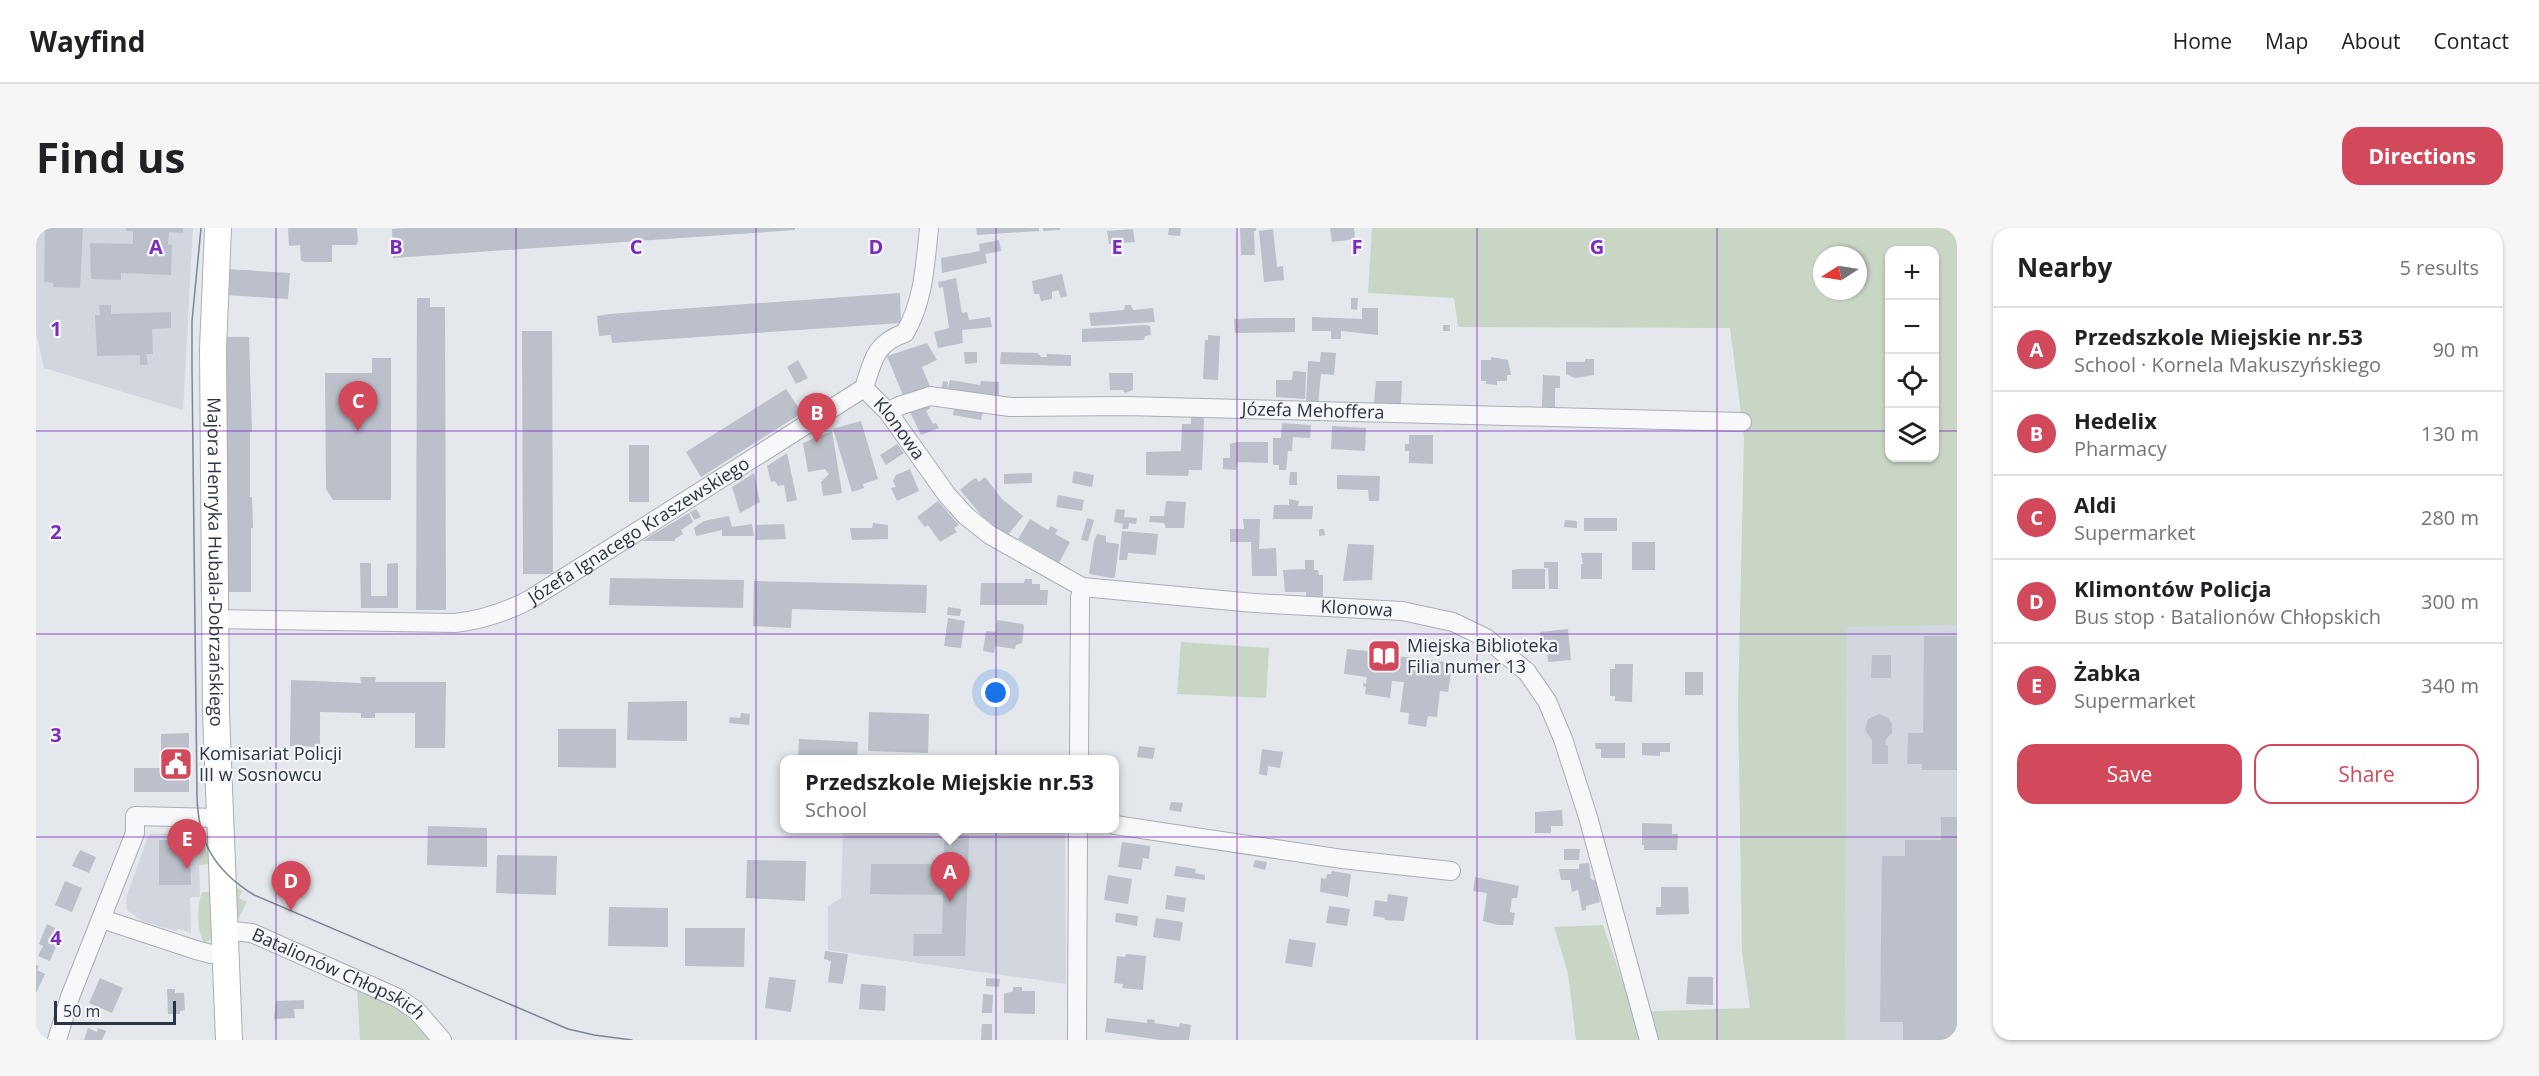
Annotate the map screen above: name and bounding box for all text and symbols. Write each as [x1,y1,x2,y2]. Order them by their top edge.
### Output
text: Wayfind [30,22,145,60]
text: Home [2173,27,2232,55]
text: Map [2265,27,2308,55]
text: About [2341,27,2401,55]
text: Contact [2434,27,2509,55]
button: Directions [2342,127,2503,185]
text: Find us [36,128,185,185]
text: A [149,233,163,260]
text: B [389,233,403,260]
text: C [630,233,643,260]
text: D [869,233,883,260]
text: E [1111,233,1123,260]
text: F [1352,233,1362,260]
text: G [1590,233,1604,260]
north arrow [1813,246,1867,300]
map controls [1885,246,1939,462]
button: + [1885,246,1939,300]
text: Nearby [2017,249,2112,285]
text: 5 results [2399,254,2479,281]
button: − [1885,300,1939,354]
text: 1 [50,315,62,342]
text: Przedszkole Miejskie nr.53 [2074,321,2363,351]
text: A [2030,336,2043,363]
text: 90 m [2432,336,2479,363]
text: School · Kornela Makuszyńskiego [2074,351,2381,378]
button: locate [1885,354,1939,408]
pin: C [338,382,378,431]
street label: Klonowa [869,391,931,464]
pin: B [798,394,836,443]
street label: Józefa Mehoffera [1239,396,1385,424]
street label: Majora Henryka Hubala-Dobrzańskiego [202,397,230,727]
text: Hedelix [2074,405,2157,435]
button: layers [1885,408,1939,462]
text: B [2030,420,2043,447]
text: 130 m [2421,420,2479,447]
text: Pharmacy [2074,435,2167,462]
street label: Józefa Ignacego Kraszewskiego [521,451,754,610]
text: Aldi [2074,489,2117,519]
text: C [2030,504,2043,531]
text: 280 m [2421,504,2479,531]
text: 2 [50,518,62,545]
text: Supermarket [2074,519,2196,546]
text: Klimontów Policja [2074,573,2272,603]
text: D [2029,588,2044,615]
text: 300 m [2421,588,2479,615]
street label: Klonowa [1320,594,1393,621]
text: Bus stop · Batalionów Chłopskich [2074,603,2381,630]
place label: Miejska Biblioteka Filia numer 13 [1407,633,1558,678]
library icon: Miejska Biblioteka Filia numer 13 [1366,638,1402,674]
text: Żabka [2074,657,2141,687]
text: E [2031,672,2042,699]
text: 340 m [2421,672,2479,699]
your location [981,678,1010,707]
text: Supermarket [2074,687,2196,714]
text: 3 [50,721,62,748]
place label: Komisariat Policji III w Sosnowcu [199,741,342,786]
button: Save [2017,744,2242,804]
button: Share [2254,744,2479,804]
public building icon: Komisariat Policji III w Sosnowcu [158,746,194,782]
popup [780,755,1119,833]
text: Przedszkole Miejskie nr.53 [805,766,1094,796]
text: School [805,796,867,823]
pin: E [168,820,206,869]
pin: A [930,852,970,902]
pin: D [272,862,310,911]
street label: Batalionów Chłopskich [248,922,432,1024]
text: 4 [50,924,62,951]
scale bar [54,998,176,1026]
text: 50 m [63,1000,100,1022]

